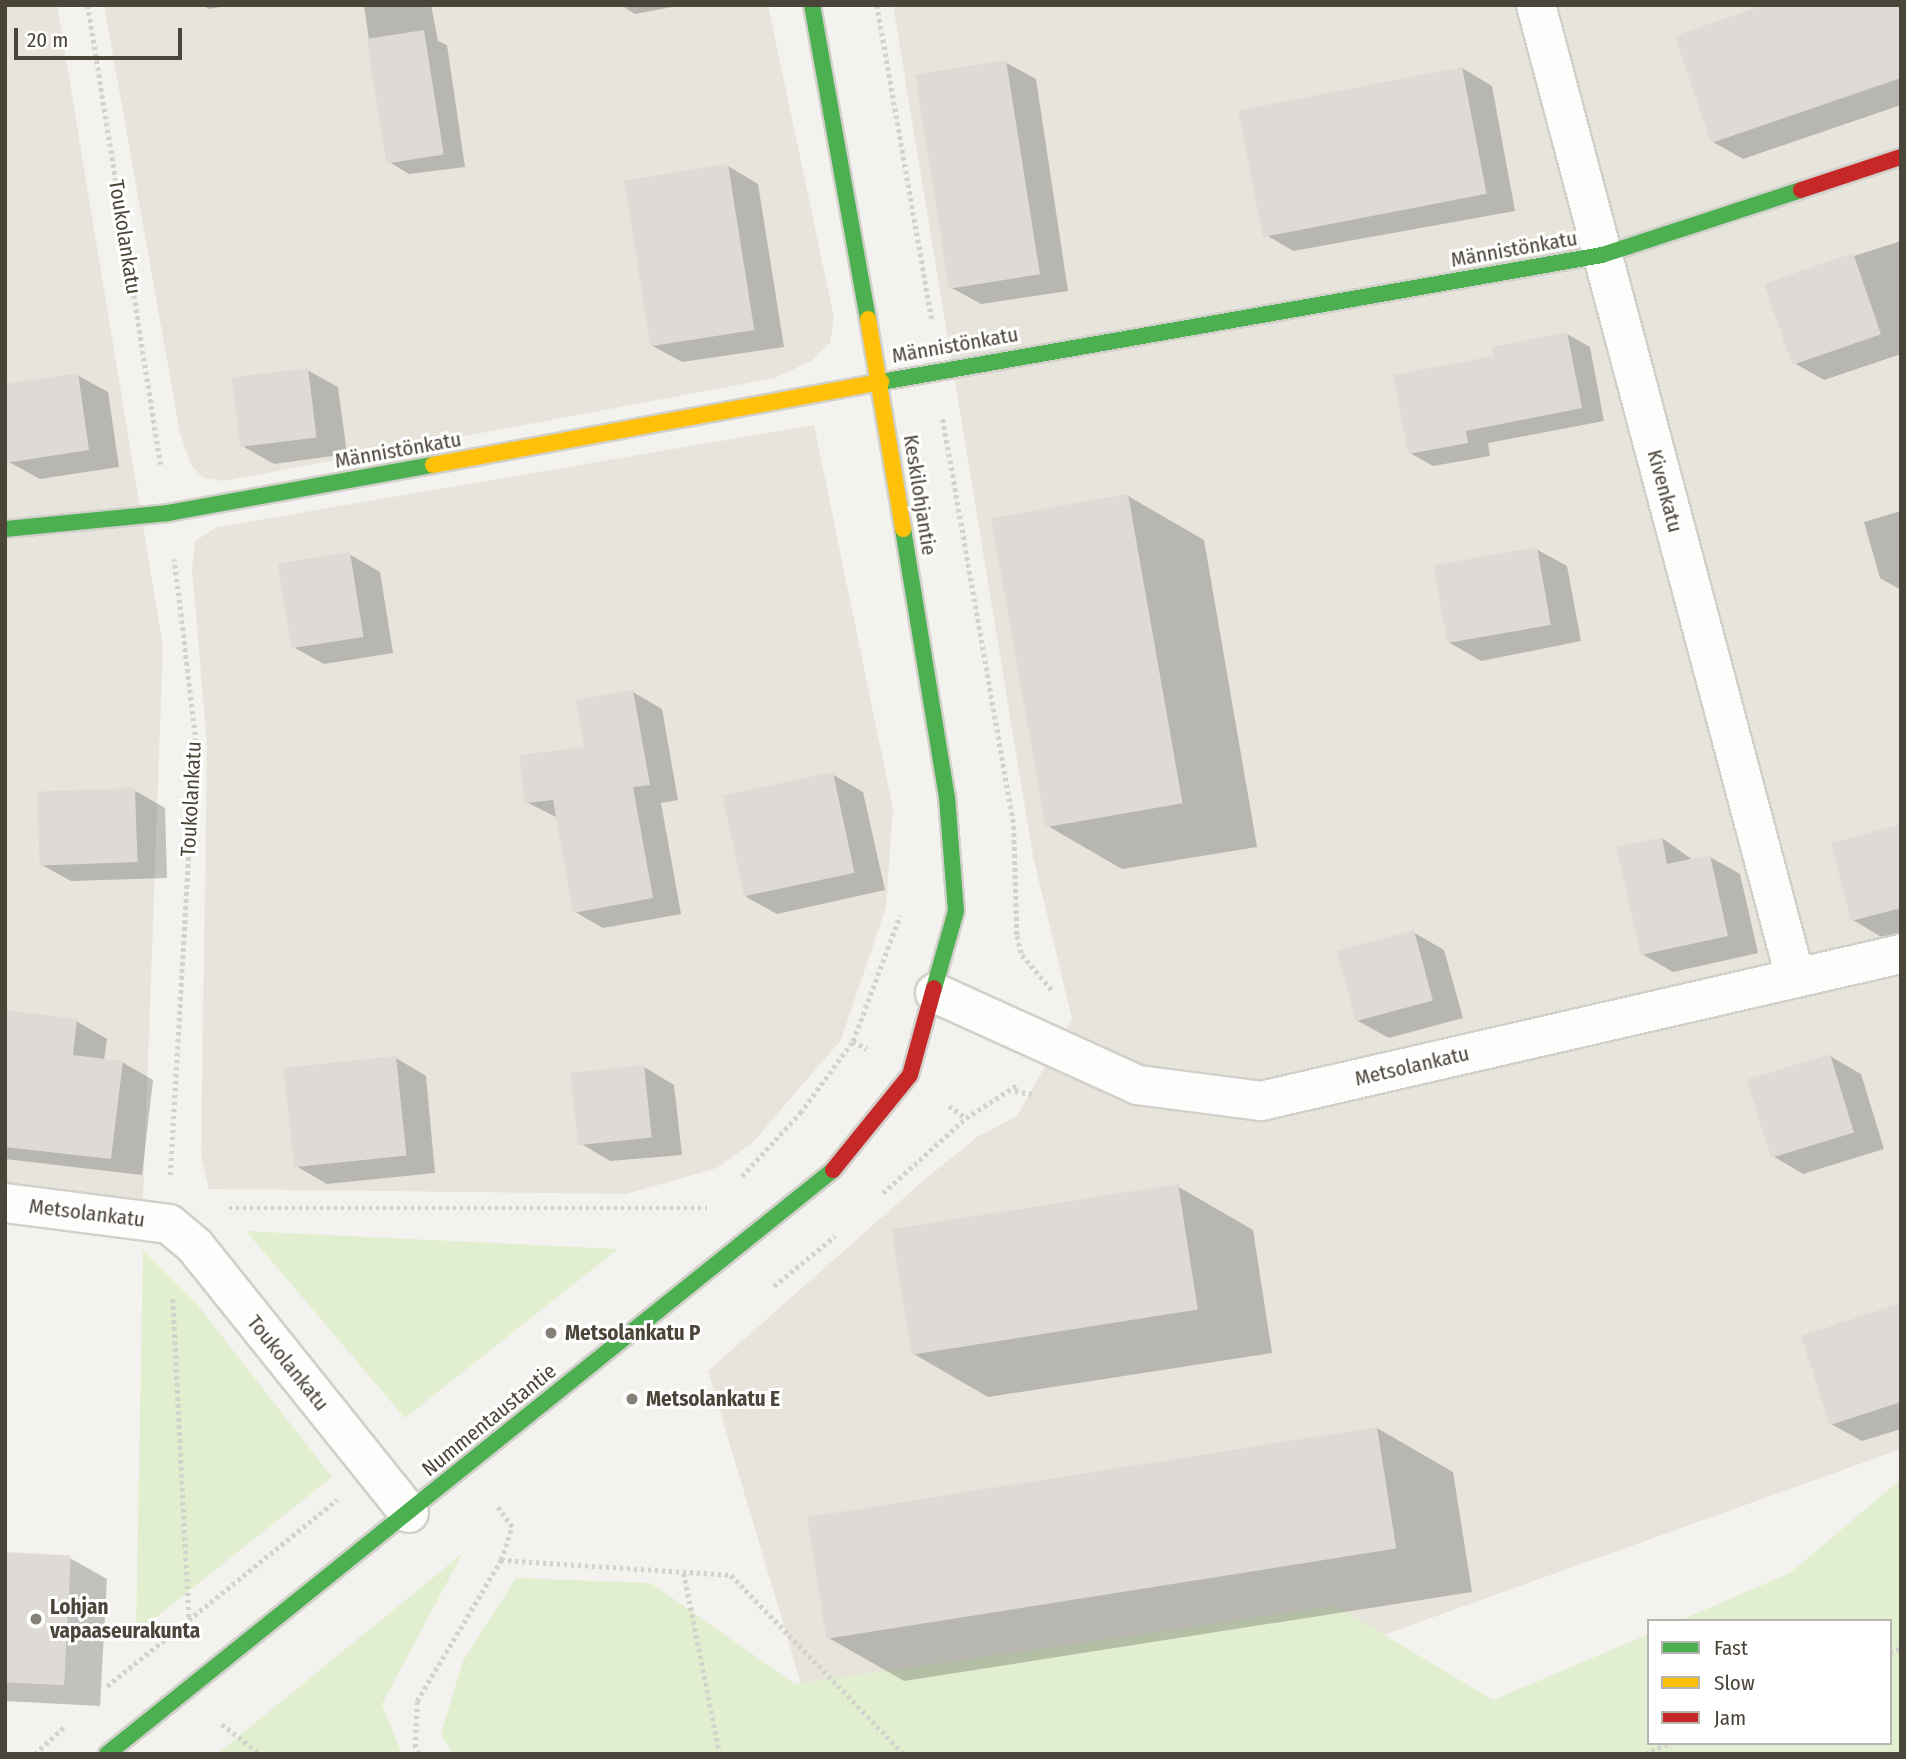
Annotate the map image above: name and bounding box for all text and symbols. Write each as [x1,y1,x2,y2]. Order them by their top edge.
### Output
scale bar [18,14,186,58]
text: 20 m [27,27,68,53]
street label: Toukolankatu [104,178,146,296]
street label: Männistönkatu [1449,225,1579,273]
street label: Männistönkatu [890,321,1020,369]
street label: Männistönkatu [333,426,463,474]
street label: Keskilohjantie [898,433,942,557]
street label: Kivenkatu [1642,447,1688,535]
street label: Toukolankatu [175,741,207,857]
street label: Metsolankatu [1352,1041,1472,1091]
street label: Metsolankatu [28,1193,146,1233]
street label: Toukolankatu [242,1310,334,1416]
place label: Metsolankatu P [565,1320,701,1346]
marker: Metsolankatu P [543,1325,559,1341]
street label: Nummentaustantie [417,1358,561,1482]
place label: Metsolankatu E [646,1386,780,1412]
marker: Metsolankatu E [624,1391,640,1407]
place label: Lohjan vapaaseurakunta [50,1594,200,1644]
marker: Lohjan vapaaseurakunta [28,1611,44,1627]
legend [1647,1619,1892,1745]
text: Fast [1714,1635,1748,1661]
text: Slow [1714,1670,1755,1696]
text: Jam [1714,1705,1746,1731]

